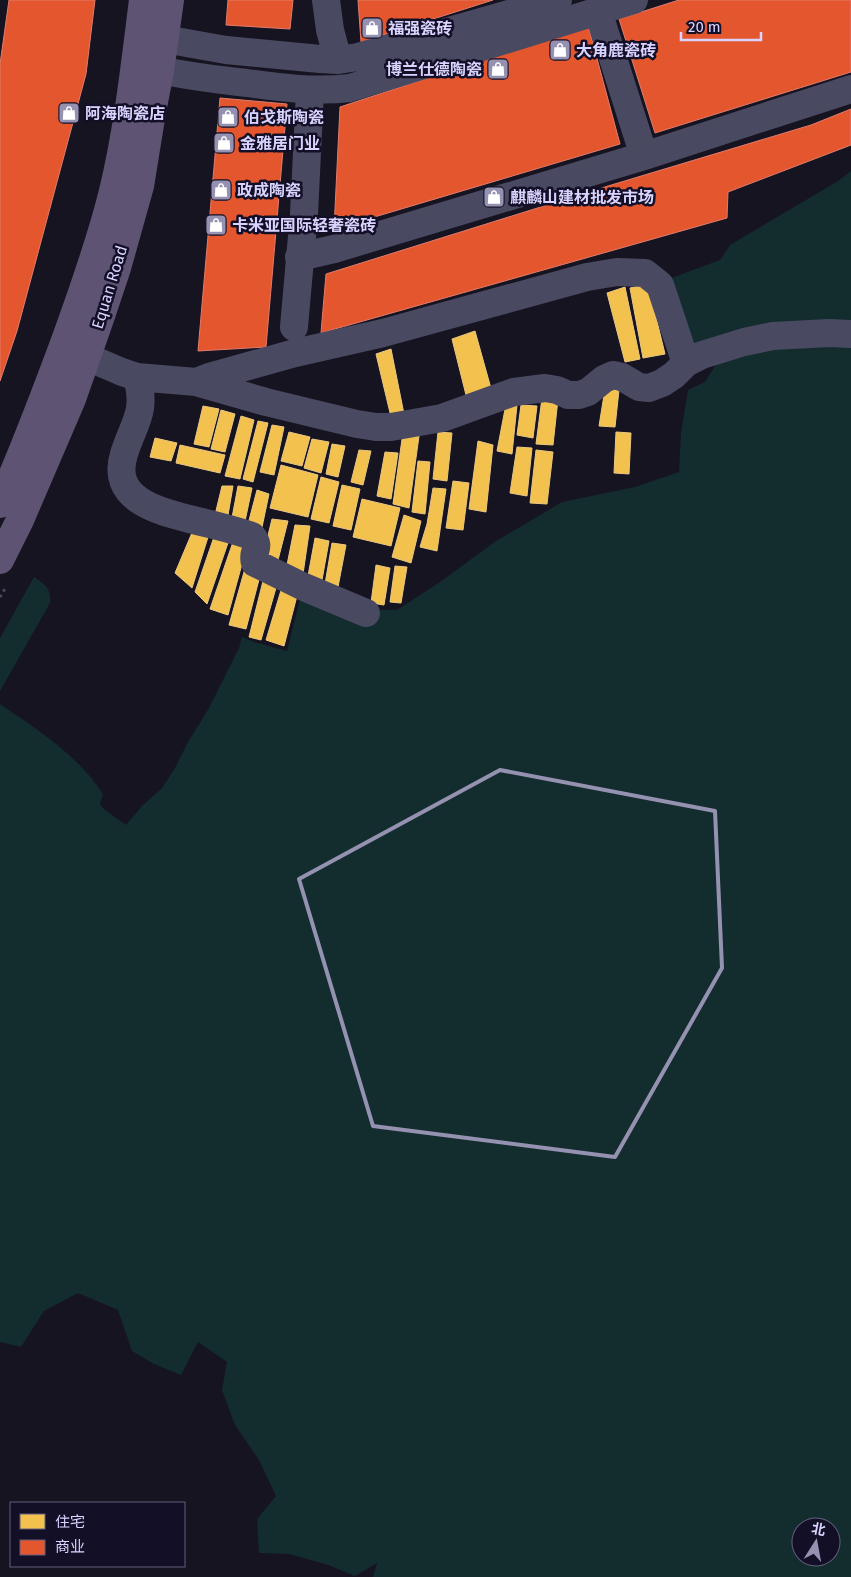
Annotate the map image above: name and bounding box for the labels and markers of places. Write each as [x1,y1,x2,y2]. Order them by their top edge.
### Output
shop icon: 福强瓷砖 [360,16,384,40]
place label: 福强瓷砖 [388,19,452,38]
shop icon: 大角鹿瓷砖 [548,38,572,62]
place label: 大角鹿瓷砖 [576,41,656,60]
shop icon: 博兰仕德陶瓷 [486,57,510,81]
place label: 博兰仕德陶瓷 [386,60,482,79]
shop icon: 阿海陶瓷店 [57,101,81,125]
place label: 阿海陶瓷店 [85,104,165,123]
shop icon: 伯戈斯陶瓷 [216,105,240,129]
place label: 伯戈斯陶瓷 [244,108,324,127]
shop icon: 金雅居门业 [212,131,236,155]
place label: 金雅居门业 [240,134,320,153]
shop icon: 政成陶瓷 [209,178,233,202]
place label: 政成陶瓷 [237,181,301,200]
shop icon: 麒麟山建材批发市场 [482,185,506,209]
place label: 麒麟山建材批发市场 [510,188,654,207]
shop icon: 卡米亚国际轻奢瓷砖 [204,213,228,237]
place label: 卡米亚国际轻奢瓷砖 [232,216,376,235]

